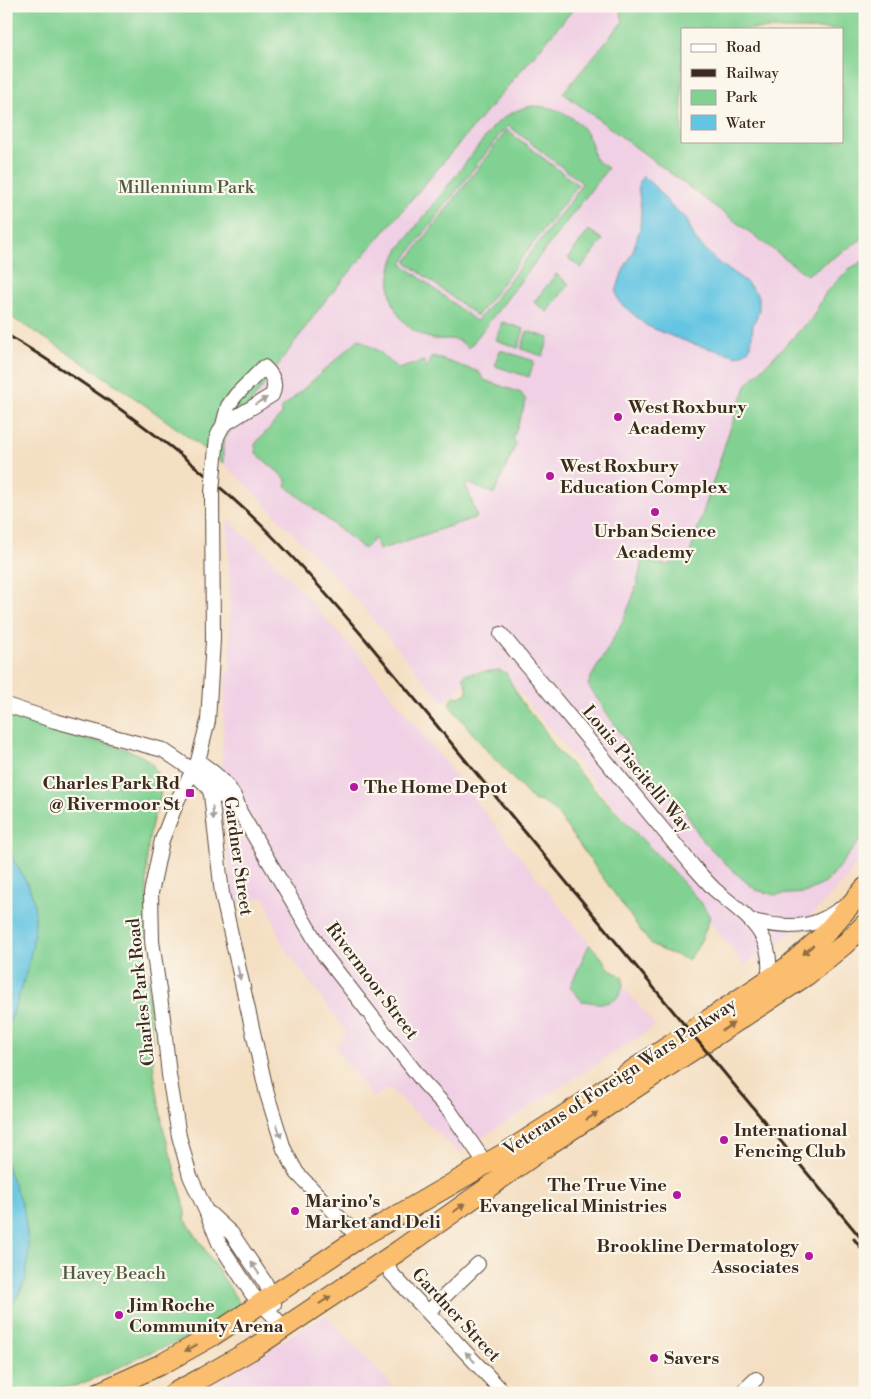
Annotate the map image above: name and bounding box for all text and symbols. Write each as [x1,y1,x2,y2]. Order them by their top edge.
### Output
legend [681,28,844,142]
text: Road [726,38,761,57]
text: Railway [726,64,780,83]
text: Park [726,88,758,107]
text: Water [725,114,766,133]
park label: Millennium Park [118,176,256,199]
place label: West Roxbury Academy [627,396,747,440]
one-way arrow [254,397,268,406]
marker: West Roxbury Academy [612,411,624,423]
place label: West Roxbury Education Complex [559,455,728,499]
marker: West Roxbury Education Complex [544,470,556,482]
marker: Urban Science Academy [649,506,661,518]
place label: Urban Science Academy [594,520,716,564]
street label: Louis Piscitelli Way [577,701,697,838]
place label: Charles Park Rd @ Rivermoor St [42,772,181,816]
place label: The Home Depot [364,776,508,799]
marker: The Home Depot [348,781,360,793]
marker: Charles Park Rd @ Rivermoor St [184,787,196,799]
street label: Gardner Street [218,795,258,918]
one-way arrow [209,806,217,822]
street label: Charles Park Road [122,916,160,1067]
street label: Rivermoor Street [320,918,424,1045]
one-way arrow [802,944,815,955]
one-way arrow [235,966,243,981]
street label: Veterans of Foreign Wars Parkway [498,993,741,1162]
one-way arrow [722,1022,735,1032]
one-way arrow [586,1111,599,1120]
place label: International Fencing Club [734,1119,847,1163]
one-way arrow [275,1124,283,1139]
marker: International Fencing Club [718,1134,730,1146]
place label: The True Vine Evangelical Ministries [479,1174,667,1218]
marker: The True Vine Evangelical Ministries [671,1189,683,1201]
place label: Marino's Market and Deli [305,1190,441,1234]
one-way arrow [452,1203,465,1213]
marker: Marino's Market and Deli [289,1205,301,1217]
place label: Brookline Dermatology Associates [597,1235,800,1279]
marker: Brookline Dermatology Associates [803,1250,815,1262]
one-way arrow [250,1261,260,1275]
park label: Havey Beach [62,1262,166,1285]
street label: Gardner Street [407,1263,506,1367]
place label: Jim Roche Community Arena [126,1294,284,1338]
one-way arrow [318,1296,332,1305]
marker: Jim Roche Community Arena [113,1309,125,1321]
one-way arrow [184,1344,198,1352]
place label: Savers [664,1347,719,1370]
one-way arrow [464,1351,476,1363]
marker: Savers [648,1352,660,1364]

